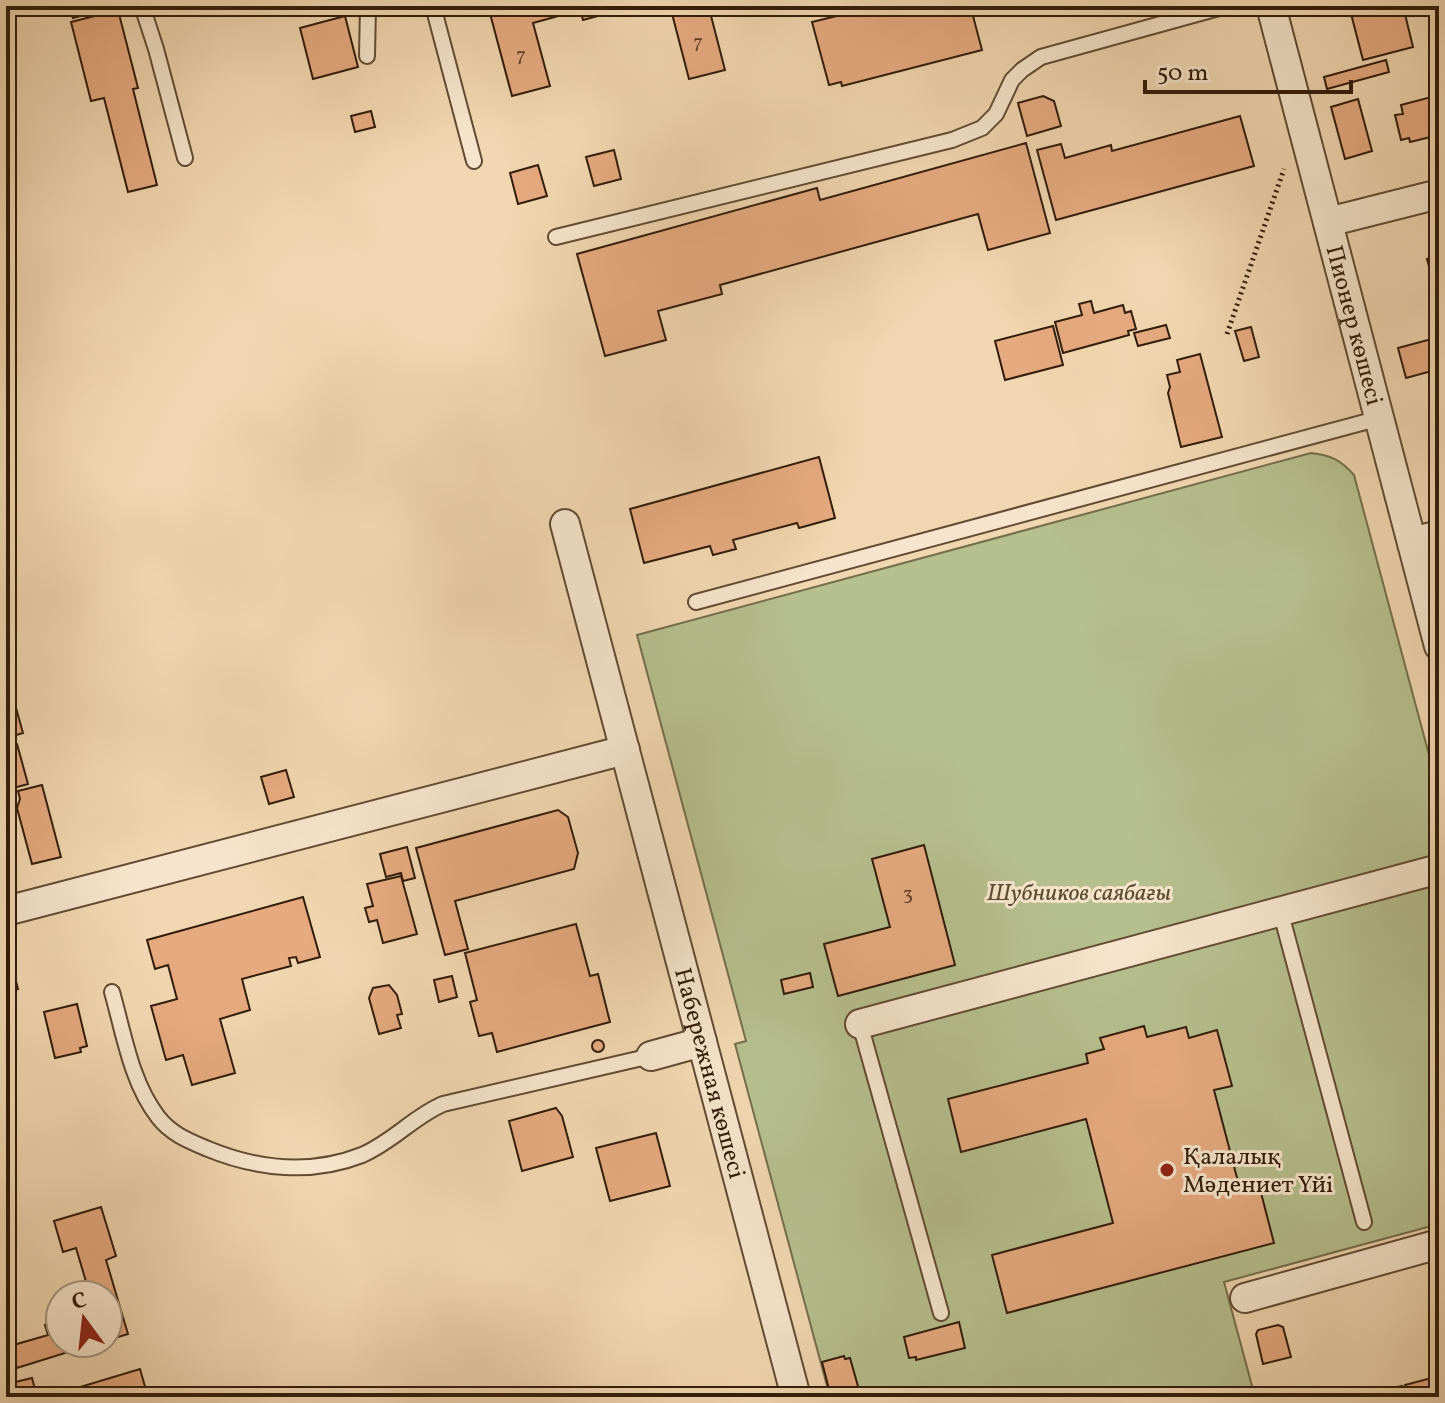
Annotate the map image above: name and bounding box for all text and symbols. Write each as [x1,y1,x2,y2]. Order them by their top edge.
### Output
house number: 7 [693,29,703,57]
house number: 7 [516,42,526,70]
scale bar [1145,44,1351,94]
text: 50 m [1157,57,1209,91]
street label: Пионер көшесі [1316,242,1390,409]
park label: Шубников саябағы [987,877,1171,911]
house number: 3 [903,881,913,909]
street label: Набережная көшесі [664,964,753,1183]
place label: Қалалық Мәдениет Үйі [1183,1141,1333,1203]
marker: Қалалық Мәдениет Үйі [1158,1161,1176,1179]
north arrow [44,1279,124,1359]
text: С [69,1285,90,1319]

